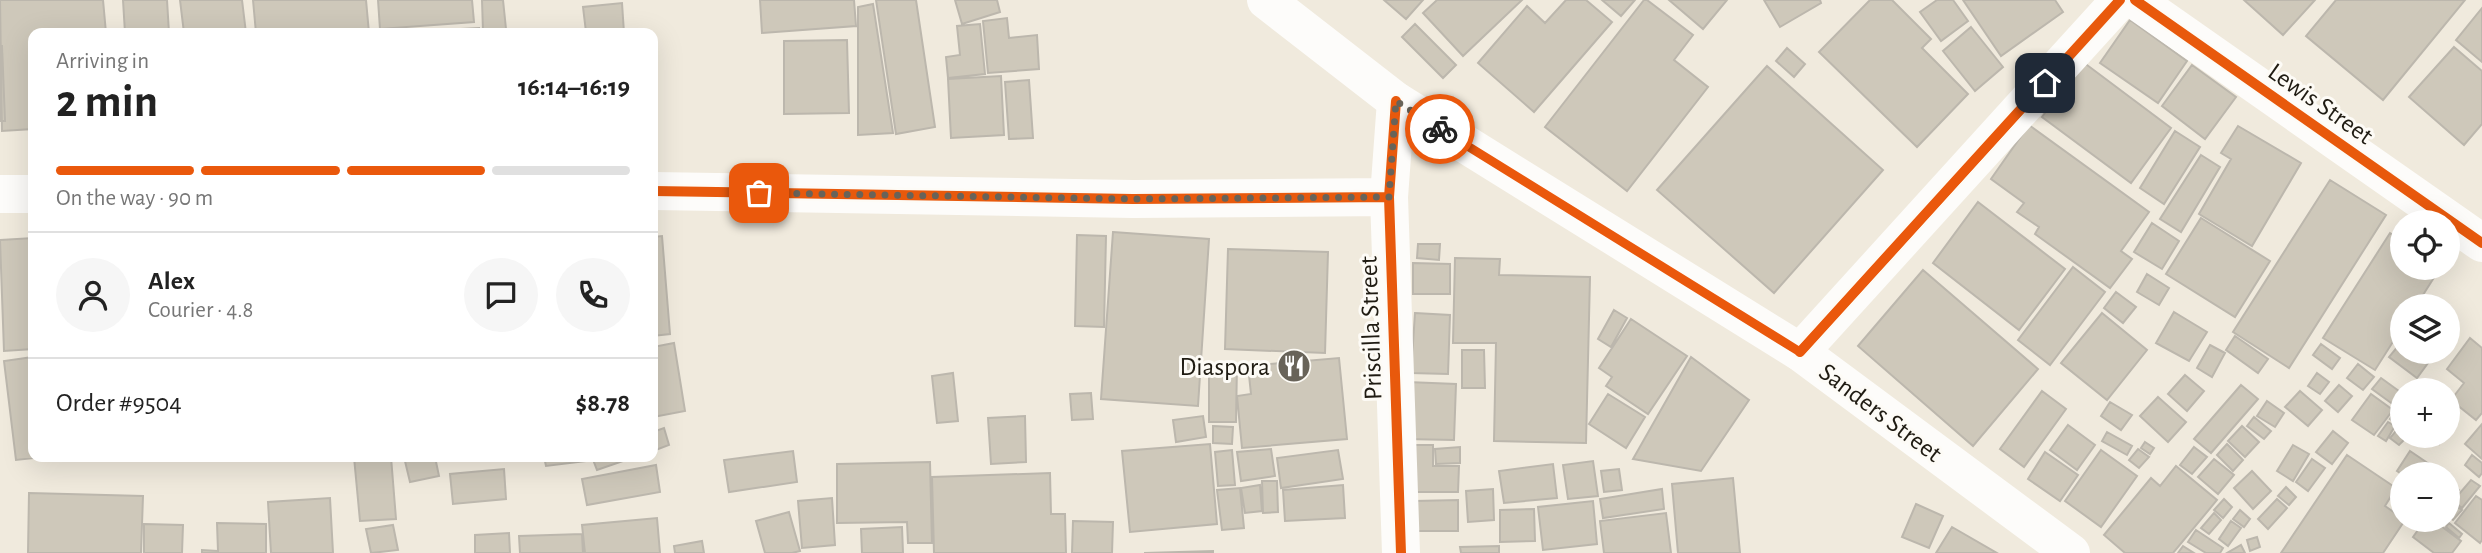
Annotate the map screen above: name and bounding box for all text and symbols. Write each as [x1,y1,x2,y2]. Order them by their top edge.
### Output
text: Arriving in [56,50,149,73]
pin [2015,53,2075,113]
street label: Lewis Street [2263,58,2378,149]
icon: home [2026,64,2064,102]
text: 16:14–16:19 [518,74,630,100]
text: 2 min [56,79,158,125]
courier [1405,94,1475,164]
icon: bike [1421,110,1459,148]
pin [729,163,789,223]
icon: bag [740,174,778,212]
text: On the way · 90 m [56,187,213,210]
map controls [2390,210,2460,532]
button: locate [2390,210,2460,280]
street label: Priscilla Street [1355,255,1387,400]
button: person [56,258,130,332]
button: chat [464,258,538,332]
button: phone [556,258,630,332]
text: Alex [148,268,195,294]
button: layers [2390,294,2460,364]
text: Courier · 4.8 [148,299,253,322]
restaurant icon: Diaspora [1275,347,1313,385]
place label: Diaspora [1179,354,1270,380]
street label: Sanders Street [1814,359,1946,467]
button: + [2390,378,2460,448]
text: Order #9504 [56,390,182,416]
text: $8.78 [575,390,630,416]
button: − [2390,462,2460,532]

